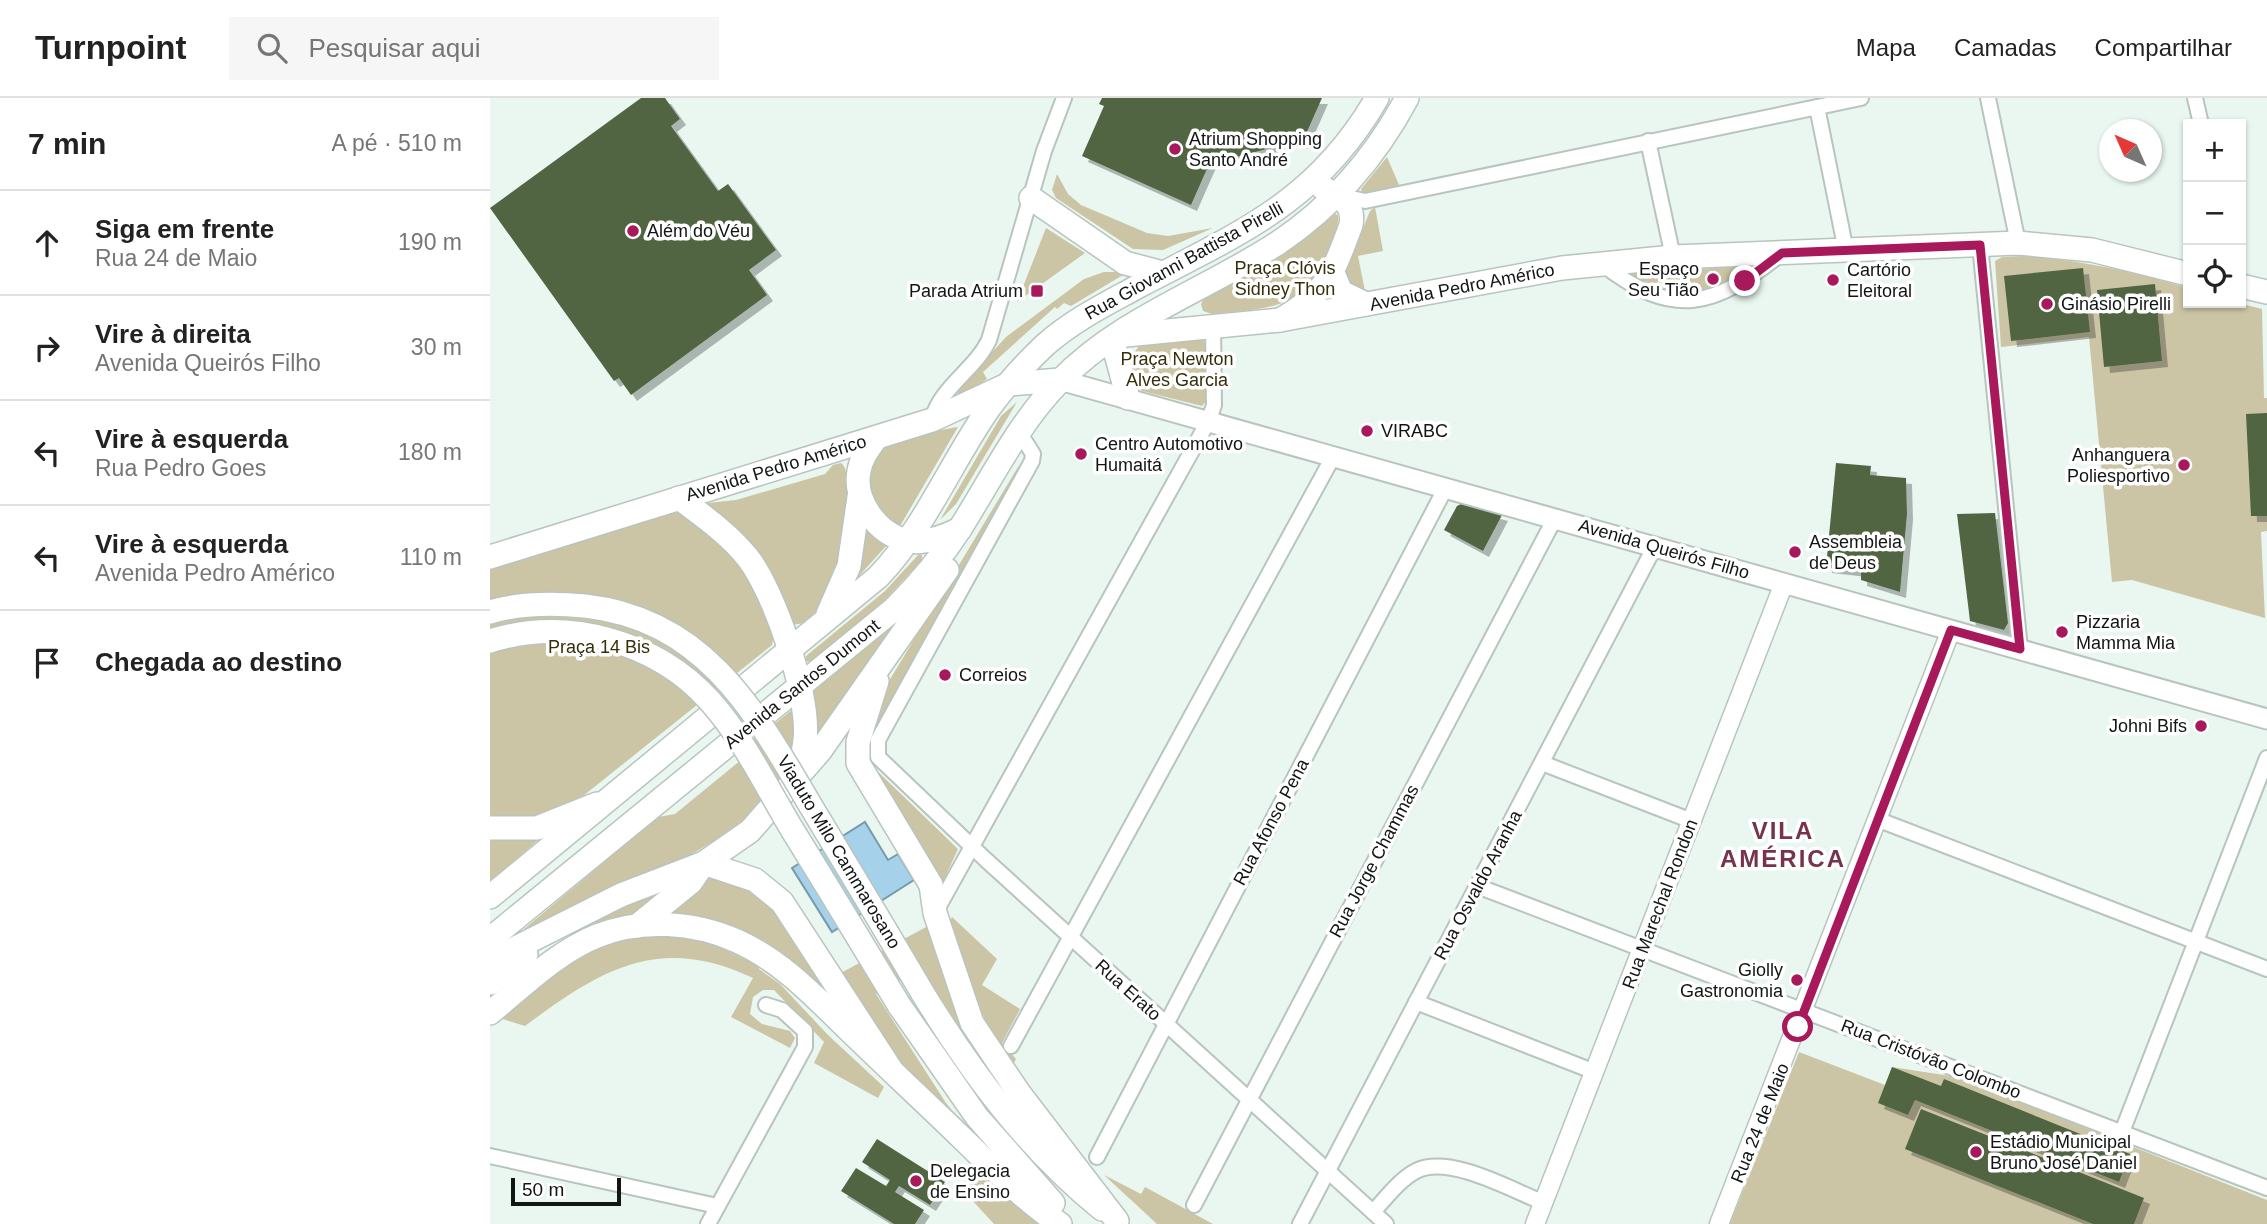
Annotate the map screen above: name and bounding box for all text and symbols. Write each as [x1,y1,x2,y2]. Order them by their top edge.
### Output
search box [229,17,719,80]
text: Turnpoint [35,29,187,66]
icon: search [253,29,291,67]
text: Pesquisar aqui [309,33,481,63]
text: Mapa [1856,34,1916,61]
text: Camadas [1954,34,2057,61]
text: Compartilhar [2095,34,2232,61]
north arrow [2099,119,2162,182]
map controls [2183,119,2246,308]
button: + [2183,119,2246,182]
text: 7 min [28,127,106,160]
place label: Atrium Shopping Santo André [1189,129,1322,170]
text: A pé · 510 m [332,130,462,156]
marker: Atrium Shopping Santo André [1167,141,1183,157]
button: − [2183,182,2246,245]
street label: Rua Giovanni Battista Pirelli [1082,198,1286,324]
text: Siga em frente [95,214,274,244]
place label: Além do Véu [647,221,750,241]
marker: Além do Véu [625,223,641,239]
icon: ahead [28,224,66,262]
text: 190 m [398,229,462,255]
text: Rua 24 de Maio [95,245,257,271]
button: locate [2183,245,2246,308]
park label: Praça Clóvis Sidney Thon [1234,258,1336,299]
street label: Avenida Pedro Américo [1368,259,1556,315]
place label: Espaço Seu Tião [1628,259,1699,300]
place label: Cartório Eleitoral [1847,260,1912,301]
route end [1729,265,1760,296]
marker: Espaço Seu Tião [1705,271,1721,287]
marker: Cartório Eleitoral [1825,272,1841,288]
place label: Parada Atrium [909,281,1023,301]
marker: Parada Atrium [1029,283,1045,299]
place label: Ginásio Pirelli [2061,294,2171,314]
marker: Ginásio Pirelli [2039,296,2055,312]
text: Vire à direita [95,319,251,349]
icon: right [28,329,66,367]
text: 30 m [411,334,462,360]
park label: Praça Newton Alves Garcia [1120,349,1234,390]
text: Avenida Queirós Filho [95,350,321,376]
place label: VIRABC [1381,421,1448,441]
marker: VIRABC [1359,423,1375,439]
text: Vire à esquerda [95,424,288,454]
street label: Avenida Pedro Américo [683,431,869,505]
icon: left [28,434,66,472]
place label: Centro Automotivo Humaitá [1095,434,1243,475]
text: 180 m [398,439,462,465]
place label: Anhanguera Poliesportivo [2067,445,2171,486]
marker: Centro Automotivo Humaitá [1073,446,1089,462]
text: Rua Pedro Goes [95,455,266,481]
marker: Anhanguera Poliesportivo [2176,457,2192,473]
street label: Avenida Queirós Filho [1576,515,1752,583]
text: Vire à esquerda [95,529,288,559]
place label: Assembleia de Deus [1809,532,1903,573]
icon: left [28,539,66,577]
text: 110 m [400,544,462,570]
marker: Assembleia de Deus [1787,544,1803,560]
text: Avenida Pedro Américo [95,560,335,586]
place label: Pizzaria Mamma Mia [2076,612,2176,653]
street label: Avenida Santos Dumont [720,615,884,753]
marker: Pizzaria Mamma Mia [2054,624,2070,640]
park label: Praça 14 Bis [548,637,650,657]
icon: arrive [28,644,66,682]
text: Chegada ao destino [95,647,342,677]
place label: Correios [959,665,1027,685]
marker: Correios [937,667,953,683]
place label: Johni Bifs [2109,716,2187,736]
marker: Johni Bifs [2193,718,2209,734]
street label: Viaduto Milo Cammarosano [773,752,905,952]
street label: Rua Afonso Pena [1229,755,1313,889]
street label: Rua Jorge Chammas [1325,781,1423,941]
street label: Rua Osvaldo Aranha [1430,806,1526,963]
street label: Rua Marechal Rondon [1618,816,1702,992]
district label: VILA AMÉRICA [1720,817,1846,872]
street label: Rua Erato [1091,955,1165,1025]
place label: Giolly Gastronomia [1680,960,1784,1001]
marker: Giolly Gastronomia [1789,972,1805,988]
route start [1782,1011,1813,1042]
street label: Rua Cristóvão Colombo [1838,1015,2024,1103]
street label: Rua 24 de Maio [1727,1060,1793,1186]
place label: Estádio Municipal Bruno José Daniel [1990,1132,2137,1173]
marker: Estádio Municipal Bruno José Daniel [1968,1144,1984,1160]
place label: Delegacia de Ensino [930,1161,1011,1202]
marker: Delegacia de Ensino [908,1173,924,1189]
scale bar [511,1175,621,1207]
text: 50 m [522,1179,564,1200]

